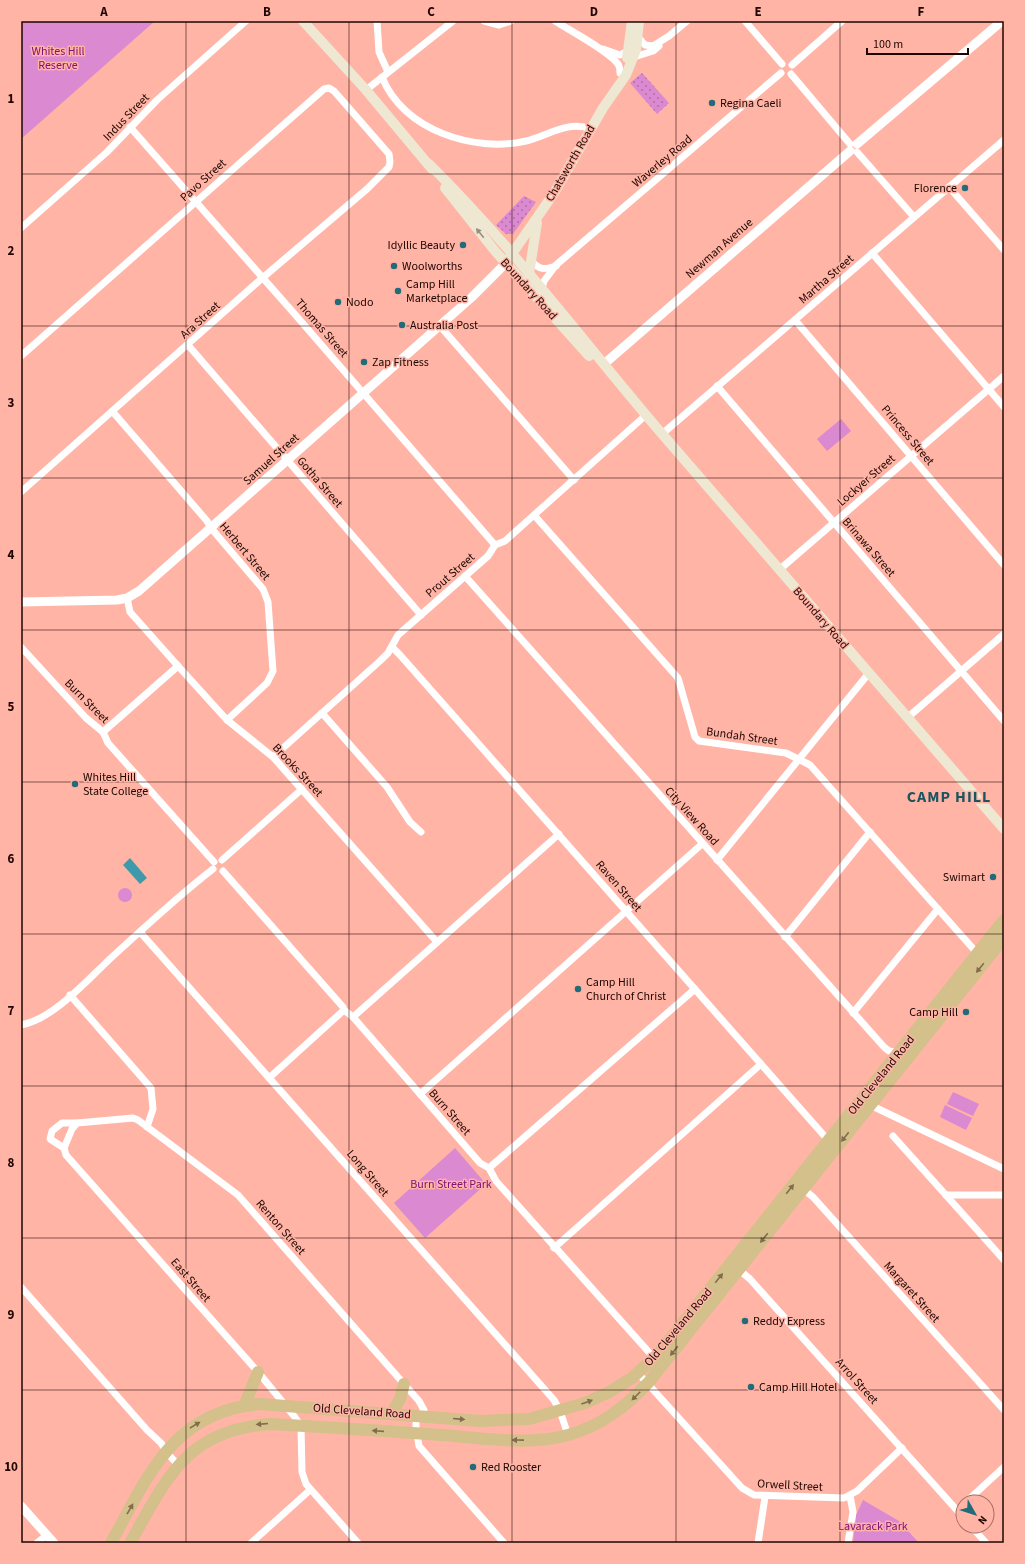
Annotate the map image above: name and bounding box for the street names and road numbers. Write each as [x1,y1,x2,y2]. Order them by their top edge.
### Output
street label: Indus Street [99,90,153,145]
street label: Chatsworth Road [542,122,599,205]
street label: Waverley Road [629,131,696,192]
street label: Pavo Street [177,155,230,206]
street label: Newman Avenue [682,214,757,282]
street label: Martha Street [795,251,858,308]
street label: Boundary Road [496,255,561,324]
street label: Thomas Street [291,295,352,361]
street label: Ara Street [176,298,224,343]
street label: Princess Street [877,401,938,469]
street label: Samuel Street [239,429,303,489]
street label: Lockyer Street [834,450,899,510]
street label: Gotha Street [293,453,347,512]
street label: Brinawa Street [838,514,899,581]
street label: Herbert Street [215,519,274,584]
street label: Prout Street [422,549,479,602]
street label: Boundary Road [789,583,852,653]
street label: Burn Street [61,675,113,727]
street label: Bundah Street [705,723,779,750]
street label: Brooks Street [268,740,327,801]
street label: City View Road [661,783,723,849]
street label: Raven Street [591,857,646,916]
street label: Old Cleveland Road [844,1032,919,1119]
street label: Burn Street [425,1085,475,1139]
street label: Long Street [342,1146,393,1201]
street label: Renton Street [252,1196,310,1259]
street label: East Street [167,1254,215,1306]
street label: Margaret Street [880,1258,944,1327]
street label: Old Cleveland Road [640,1284,716,1370]
street label: Arrol Street [831,1355,882,1408]
street label: Old Cleveland Road [312,1400,411,1423]
street label: Orwell Street [757,1475,823,1496]

